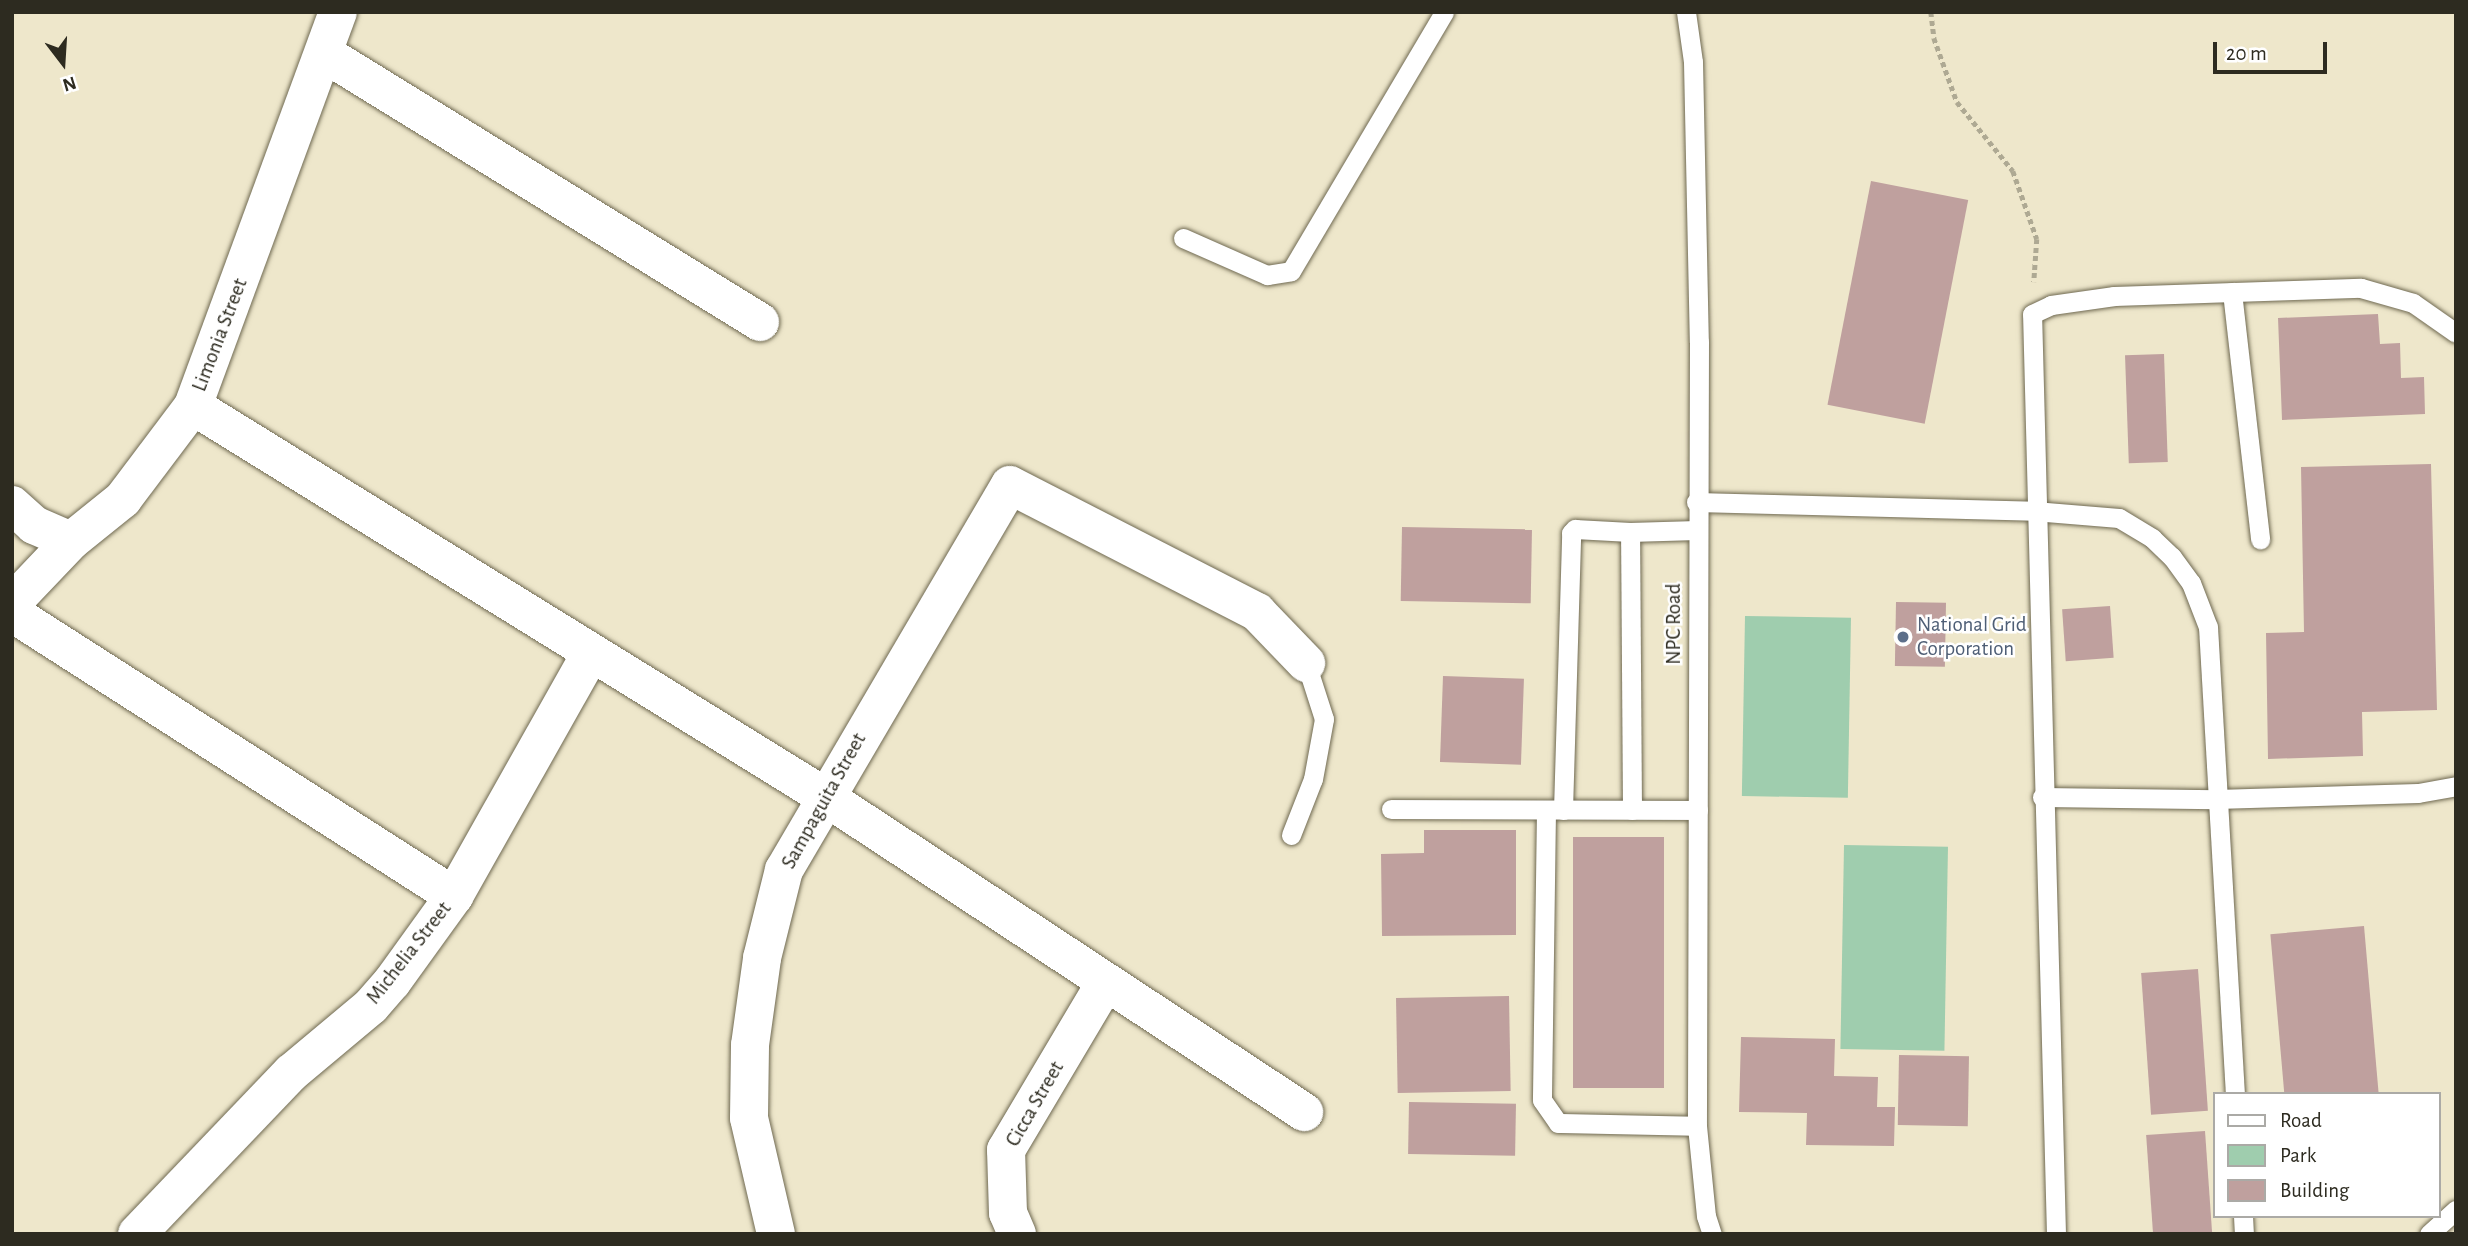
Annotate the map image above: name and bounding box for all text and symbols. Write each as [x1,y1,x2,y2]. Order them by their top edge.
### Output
north arrow [28,28,98,98]
scale bar [2216,28,2330,72]
text: 20 m [2226,43,2267,64]
text: N [60,73,78,95]
street label: Limonia Street [187,275,253,395]
street label: NPC Road [1661,583,1687,665]
place label: National Grid Corporation [1917,612,2027,662]
marker: National Grid Corporation [1895,629,1911,645]
street label: Sampaguita Street [776,729,872,873]
street label: Michelia Street [361,897,457,1009]
street label: Cicca Street [1000,1057,1070,1151]
legend [2212,1092,2440,1218]
text: Road [2280,1110,2322,1131]
text: Park [2280,1145,2316,1166]
text: Building [2280,1180,2349,1201]

